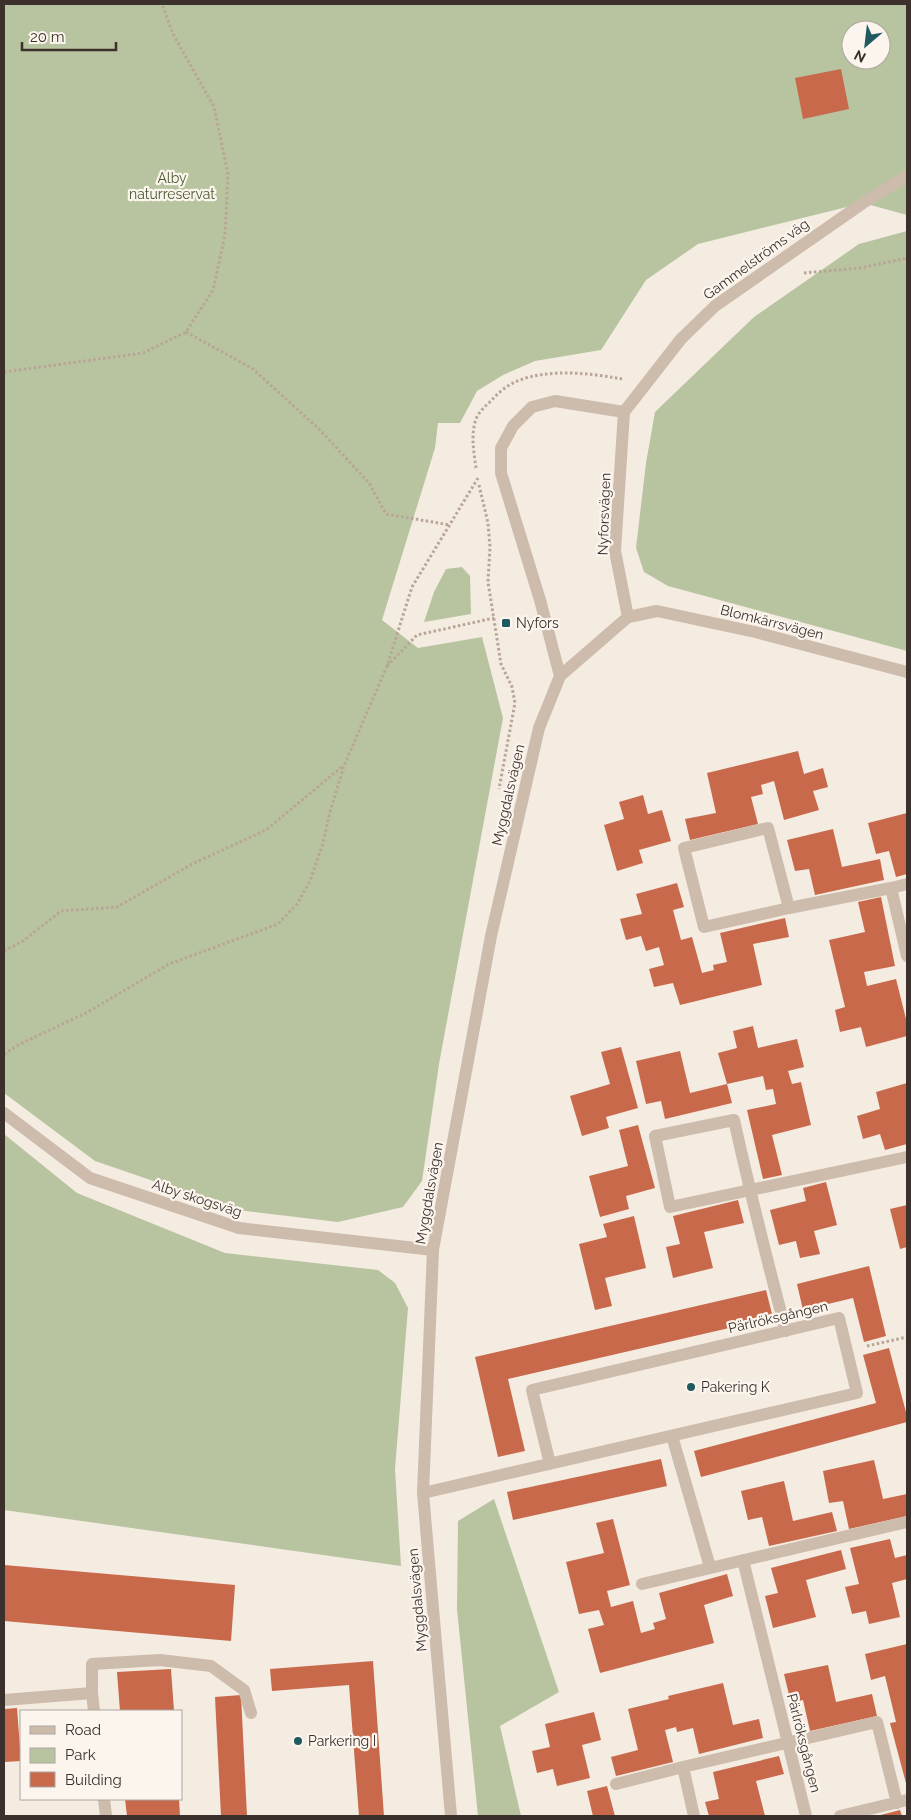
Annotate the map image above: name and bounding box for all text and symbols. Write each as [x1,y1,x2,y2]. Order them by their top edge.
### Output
scale bar [22,20,116,52]
north arrow [841,20,891,70]
text: 20 m [30,28,65,46]
text: N [851,47,868,66]
park label: Alby naturreservat [129,170,215,202]
street label: Gammelströms väg [700,215,812,303]
street label: Nyforsvägen [595,472,613,556]
street label: Blomkärrsvägen [719,601,825,643]
place label: Nyfors [516,615,559,631]
marker: Nyfors [500,617,512,629]
street label: Myggdalsvägen [489,743,527,847]
street label: Myggdalsvägen [412,1141,446,1245]
street label: Alby skogsväg [150,1176,244,1220]
street label: Pärlröksgången [727,1298,829,1336]
place label: Pakering K [701,1379,770,1395]
marker: Pakering K [685,1381,697,1393]
street label: Myggdalsvägen [405,1548,429,1652]
street label: Pärlröksgången [784,1692,824,1794]
legend [20,1710,182,1800]
text: Road [65,1721,101,1739]
place label: Parkering I [308,1733,376,1749]
marker: Parkering I [292,1735,304,1747]
text: Park [65,1746,96,1764]
text: Building [65,1771,122,1789]

